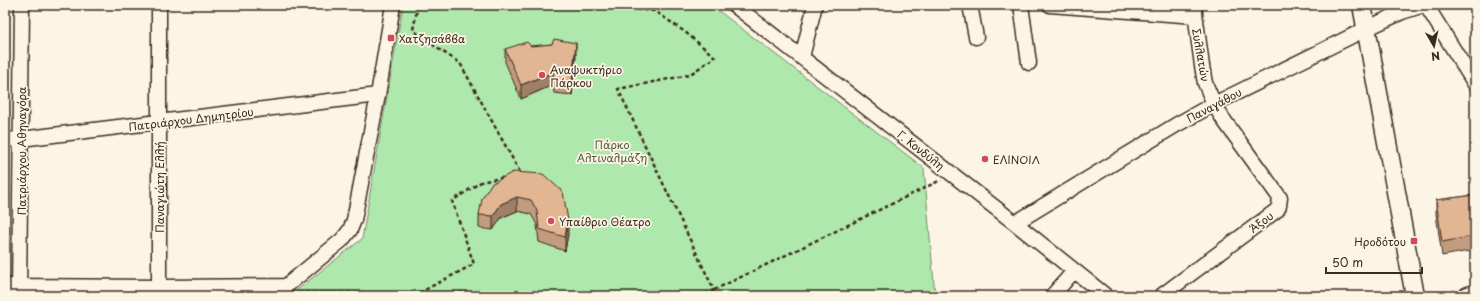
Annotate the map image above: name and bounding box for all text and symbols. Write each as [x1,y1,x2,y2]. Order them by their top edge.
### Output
north arrow [1414,26,1454,66]
street label: Συλλατών [1188,27,1214,83]
place label: Χατζησάββα [399,30,465,47]
marker: Χατζησάββα [386,33,396,43]
text: N [1430,47,1441,65]
place label: Αναψυκτήριο Πάρκου [550,61,622,91]
marker: Αναψυκτήριο Πάρκου [537,70,547,80]
street label: Παναγάθου [1183,83,1245,127]
street label: Πατριάρχου Αθηναγόρα [13,87,30,215]
street label: Πατριάρχου Δημητρίου [127,103,255,135]
street label: Γ. Κονδύλη [894,126,948,174]
park label: Πάρκο Αλτιναλμάζη [577,136,647,166]
street label: Παναγιώτη Ελλή [151,141,168,233]
place label: ΕΛΙΝΟΙΛ [993,151,1040,168]
marker: ΕΛΙΝΟΙΛ [980,154,990,164]
street label: Άξου [1245,207,1277,237]
place label: Υπαίθριο Θέατρο [559,213,651,230]
marker: Υπαίθριο Θέατρο [546,216,556,226]
place label: Ηροδότου [1354,233,1406,250]
marker: Ηροδότου [1409,236,1419,246]
scale bar [1326,249,1422,275]
text: 50 m [1332,253,1363,271]

